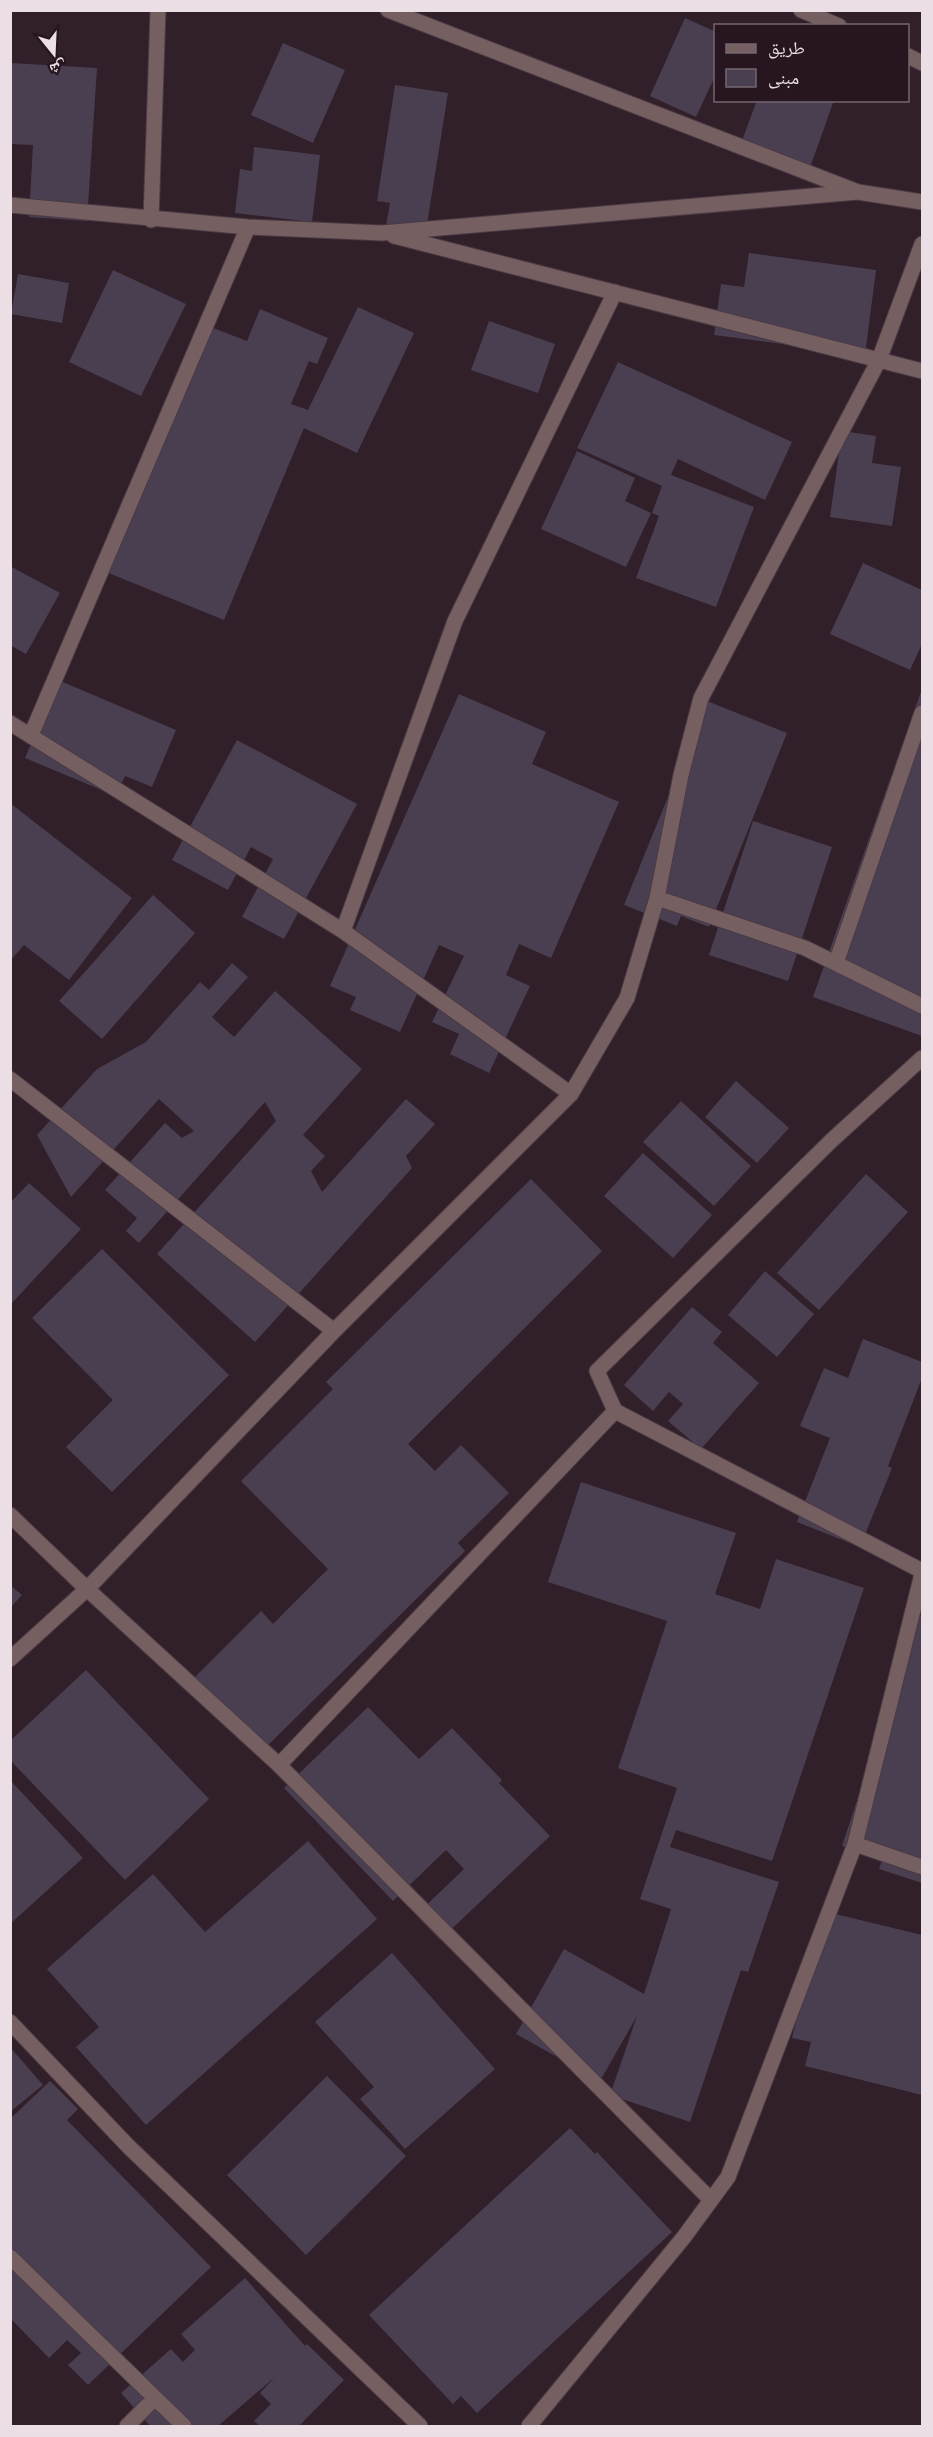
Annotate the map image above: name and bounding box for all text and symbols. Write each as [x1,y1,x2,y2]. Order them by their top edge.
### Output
north arrow [24,24,84,84]
legend [714,24,909,102]
text: طريق [768,36,805,59]
text: ش [47,56,70,80]
text: مبنى [768,66,799,89]

